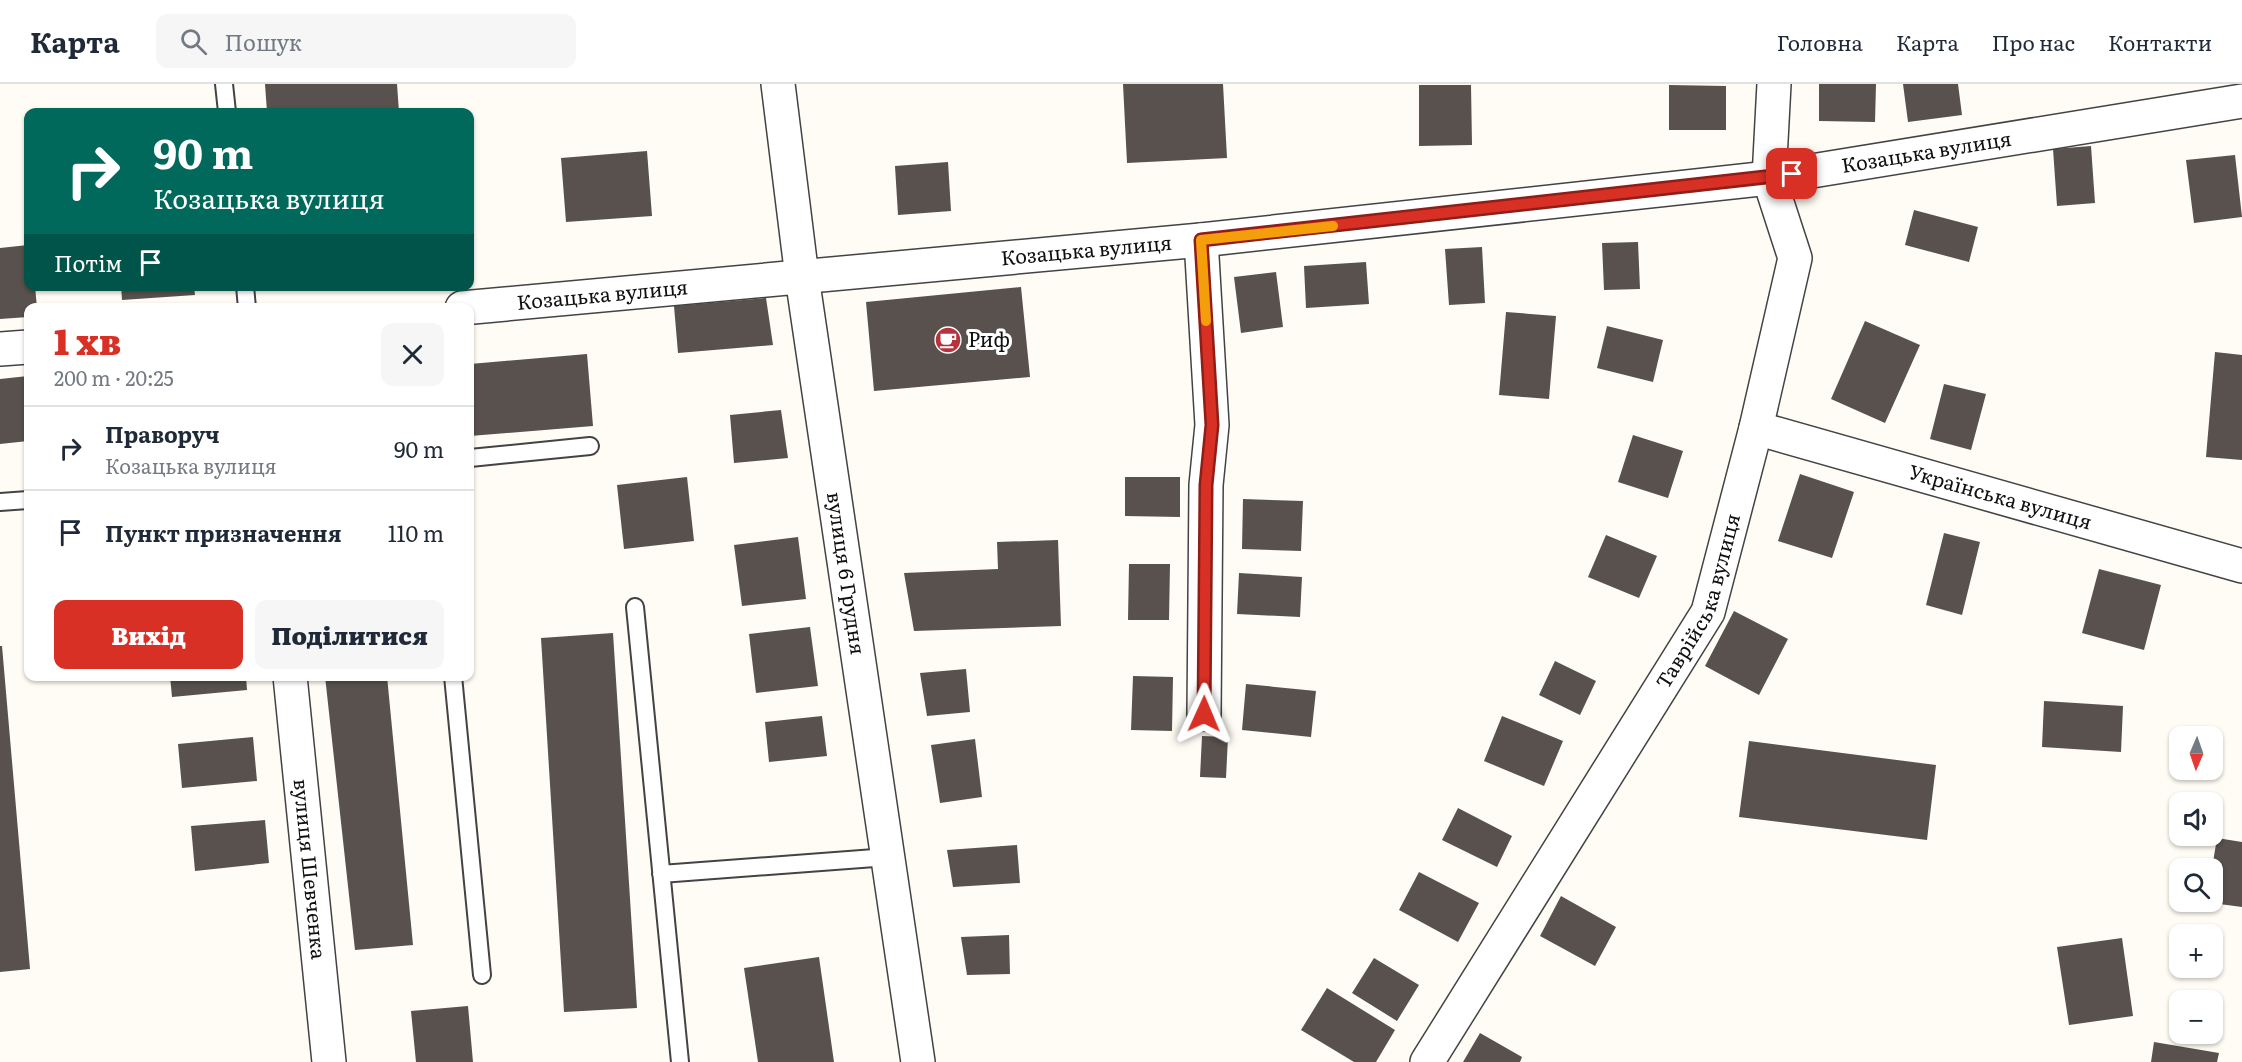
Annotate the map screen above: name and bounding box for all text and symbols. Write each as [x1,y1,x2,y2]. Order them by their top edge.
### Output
search box [156,14,576,68]
text: Карта [30,20,120,62]
icon: search [177,25,210,58]
text: Пошук [225,25,302,58]
text: Головна [1777,26,1863,57]
text: Карта [1896,26,1959,57]
text: Про нас [1992,26,2075,57]
text: Контакти [2108,26,2212,57]
text: 90 m [153,120,253,182]
street label: Козацька вулиця [1839,122,2013,179]
icon: right [54,132,132,210]
pin [1766,148,1817,199]
icon: arrive [1775,157,1808,190]
text: Козацька вулиця [153,177,385,217]
street label: Козацька вулиця [999,226,1173,271]
text: Потім [54,246,122,279]
icon: arrive [134,246,167,279]
street label: Козацька вулиця [515,270,689,316]
text: 1 хв [54,313,121,366]
button: close [381,323,444,386]
place label: Риф [968,323,1010,353]
cafe icon: Риф [933,325,963,355]
text: 200 m · 20:25 [54,362,174,392]
text: Праворуч [105,417,220,450]
icon: right [54,432,87,465]
text: 90 m [394,432,444,465]
text: Козацька вулиця [105,450,277,480]
street label: Українська вулиця [1906,455,2096,536]
street label: вулиця 6 Грудня [821,489,875,657]
street label: Таврійська вулиця [1647,510,1746,694]
icon: arrive [54,516,87,549]
text: Пункт призначення [105,516,342,549]
text: 110 m [388,516,444,549]
button: Вихід [54,600,243,669]
button: Поділитися [255,600,444,669]
position arrow [1172,682,1236,746]
north arrow [2169,726,2223,780]
map controls [2169,726,2223,1044]
street label: вулиця Шевченка [287,777,336,961]
button: sound [2169,792,2223,846]
button: search [2169,858,2223,912]
button: + [2169,924,2223,978]
button: − [2169,990,2223,1044]

